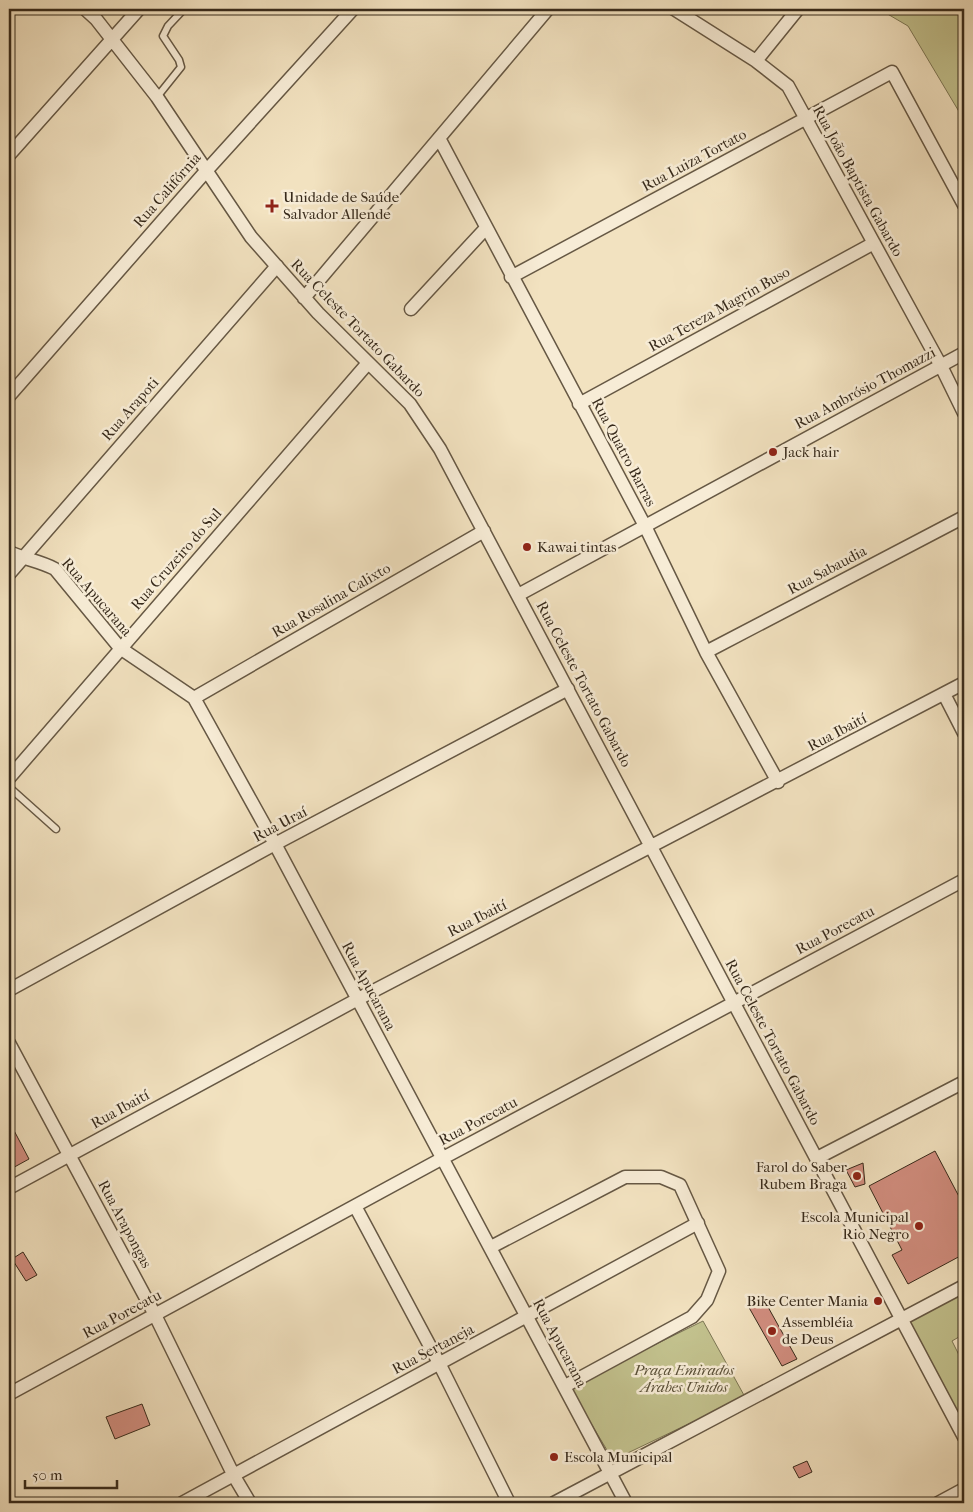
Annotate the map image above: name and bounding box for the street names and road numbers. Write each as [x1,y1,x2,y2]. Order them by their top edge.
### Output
street label: Rua João Baptista Gabardo [809,102,907,260]
street label: Rua Luiza Tortato [639,125,750,195]
street label: Rua Califórnia [130,148,205,231]
street label: Rua Celeste Tortato Gabardo [287,255,429,401]
street label: Rua Tereza Magrin Buso [645,262,793,355]
street label: Rua Ambrósio Thomazzi [791,343,939,433]
street label: Rua Arapoti [98,373,163,444]
street label: Rua Quatro Barras [588,395,660,510]
street label: Rua Cruzeiro do Sul [127,504,225,614]
street label: Rua Sabaudia [785,541,870,598]
street label: Rua Apucarana [58,554,137,641]
street label: Rua Rosalina Calixto [269,559,394,641]
street label: Rua Celeste Tortato Gabardo [533,598,636,770]
street label: Rua Ibaití [804,709,870,755]
street label: Rua Uraí [250,802,311,846]
street label: Rua Ibaití [444,895,510,941]
street label: Rua Porecatu [793,901,878,958]
street label: Rua Apucarana [338,939,400,1034]
street label: Rua Celeste Tortato Gabardo [722,956,825,1128]
street label: Rua Ibaití [88,1085,153,1132]
street label: Rua Porecatu [436,1092,521,1149]
street label: Rua Arapongas [94,1177,156,1272]
street label: Rua Porecatu [80,1285,165,1342]
street label: Rua Apucarana [529,1296,591,1391]
street label: Rua Sertaneja [389,1319,478,1378]

